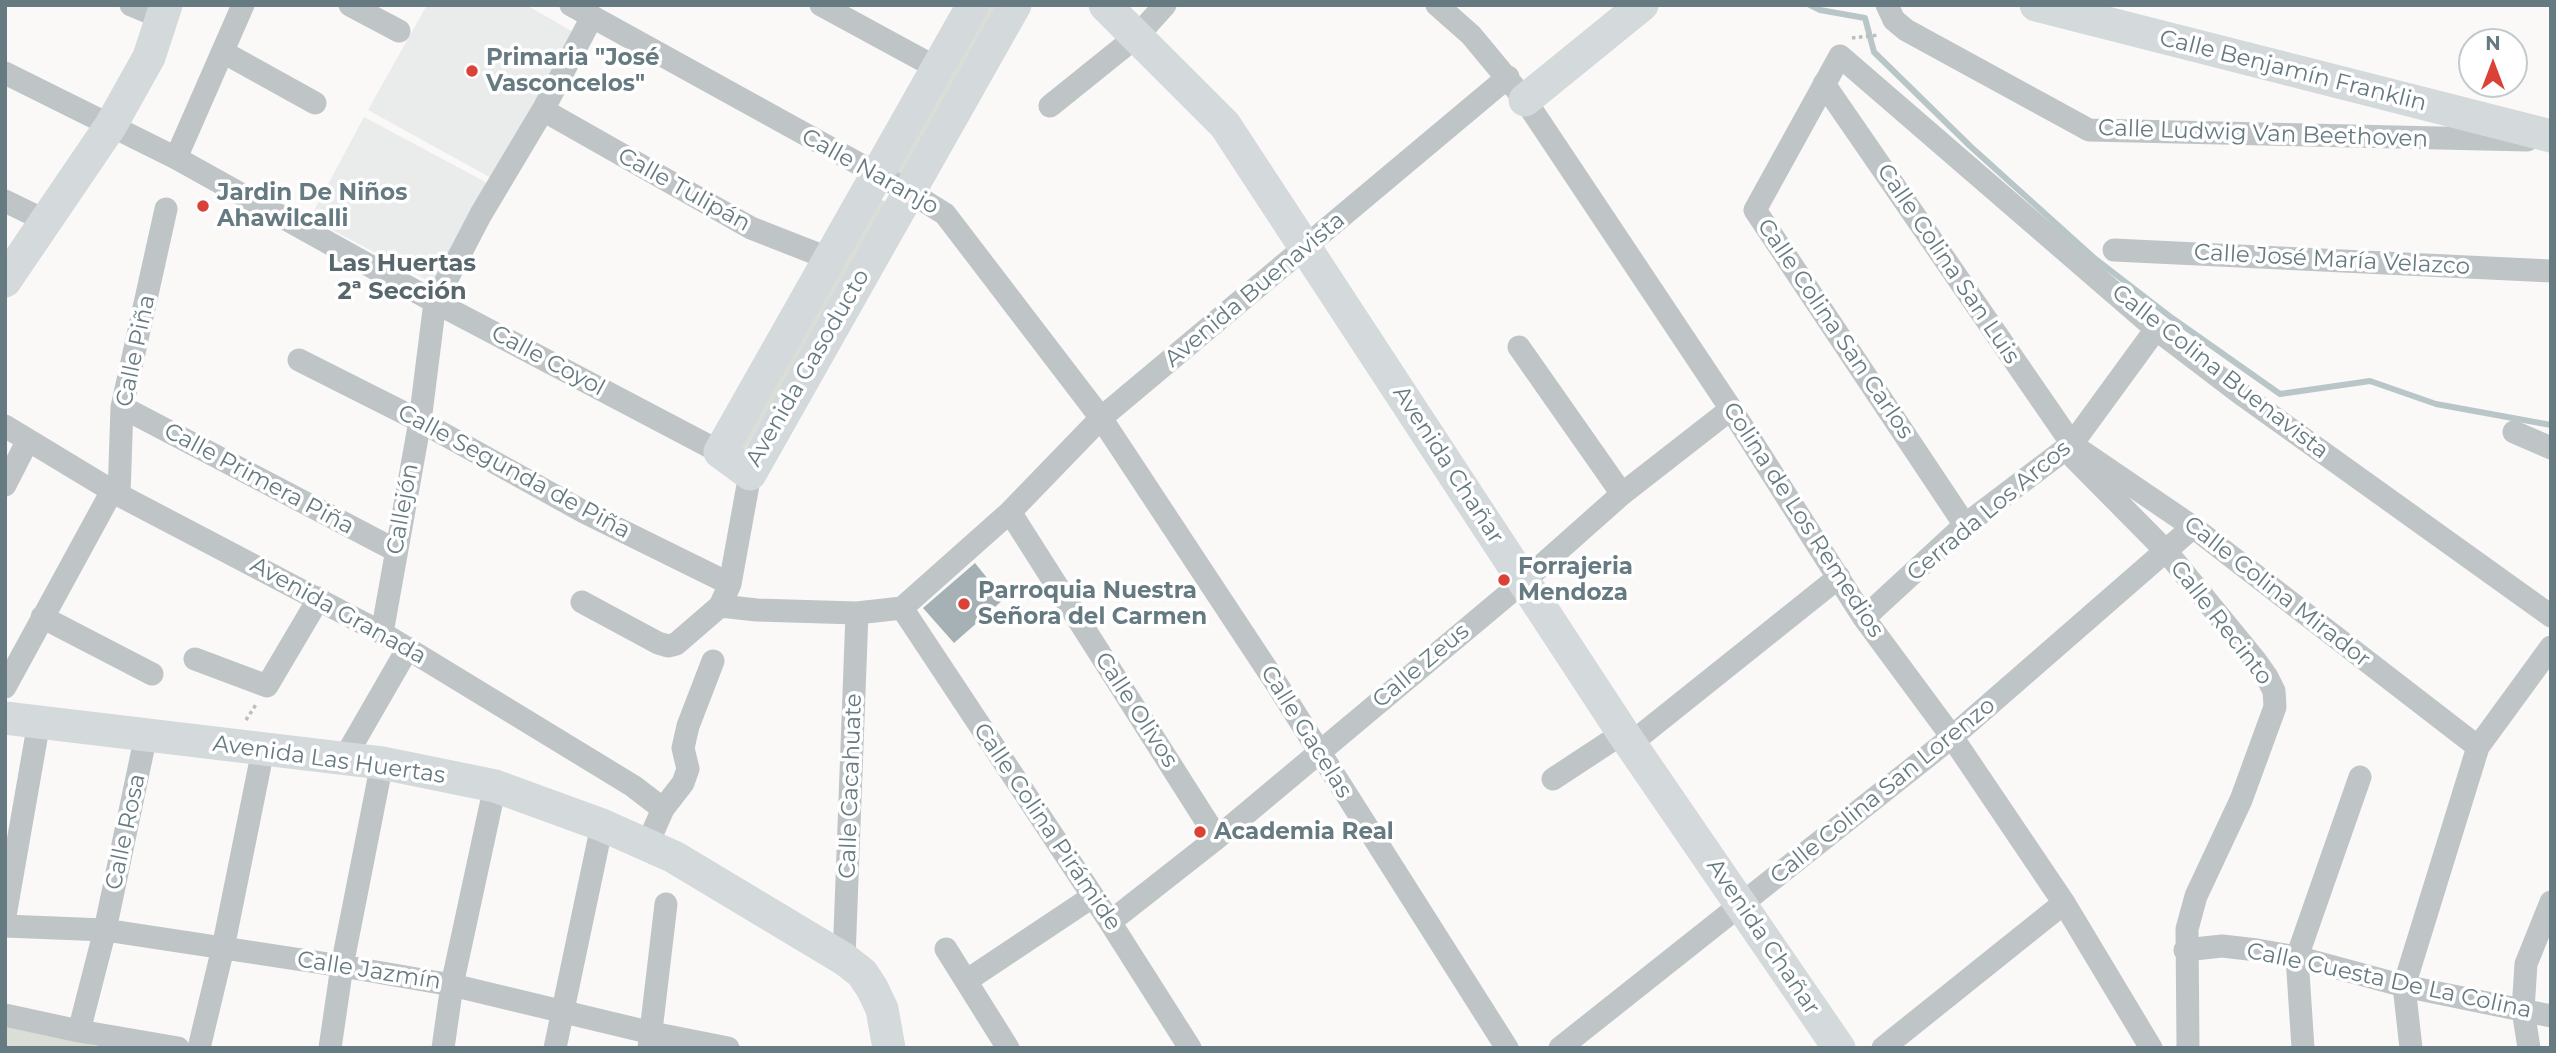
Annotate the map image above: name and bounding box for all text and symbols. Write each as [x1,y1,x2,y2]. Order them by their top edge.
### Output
street label: Calle Benjamín Franklin [2157,24,2429,118]
north arrow [2458,28,2528,98]
text: N [2485,32,2501,55]
place label: Primaria "José Vasconcelos" [486,44,659,98]
marker: Primaria "José Vasconcelos" [464,63,480,79]
street label: Calle Ludwig Van Beethoven [2098,114,2428,154]
street label: Calle Naranjo [797,123,943,221]
street label: Calle Tulipán [613,142,755,238]
street label: Calle Colina San Luis [1871,159,2025,369]
place label: Jardin De Niños Ahawilcalli [217,179,407,233]
marker: Jardin De Niños Ahawilcalli [195,198,211,214]
street label: Avenida Buenavista [1159,207,1351,373]
street label: Calle Colina San Carlos [1751,214,1919,444]
street label: Calle José María Velazco [2193,239,2471,281]
district label: Las Huertas 2ª Sección [328,250,476,306]
street label: Avenida Gasoducto [740,264,876,472]
street label: Calle Colina Buenavista [2106,279,2334,465]
street label: Calle Piña [111,292,161,410]
street label: Calle Coyol [487,320,609,402]
street label: Avenida Chañar [1387,381,1509,549]
street label: Colina de Los Remedios [1717,397,1889,643]
street label: Calle Segunda de Piña [393,399,635,545]
street label: Calle Primera Piña [159,417,359,541]
street label: Cerrada Los Arcos [1902,435,2076,587]
street label: Callejón [381,461,425,557]
street label: Calle Colina Mirador [2178,511,2376,673]
street label: Avenida Granada [245,551,431,671]
place label: Forrajeria Mendoza [1518,553,1633,607]
street label: Calle Recinto [2164,555,2278,691]
marker: Forrajeria Mendoza [1496,572,1512,588]
place label: Parroquia Nuestra Señora del Carmen [978,577,1207,631]
marker: Parroquia Nuestra Señora del Carmen [956,596,972,612]
street label: Calle Zeus [1367,618,1475,714]
street label: Calle Olivos [1089,647,1183,773]
street label: Calle Gacelas [1254,661,1358,803]
street label: Calle Colina San Lorenzo [1765,692,2001,890]
street label: Calle Cacahuate [834,693,868,879]
street label: Calle Colina Pirámide [967,718,1127,936]
street label: Avenida Las Huertas [211,730,447,790]
street label: Calle Rosa [100,772,152,892]
place label: Academia Real [1214,818,1394,846]
marker: Academia Real [1192,824,1208,840]
street label: Avenida Chañar [1701,854,1825,1020]
street label: Calle Cuesta De La Colina [2244,937,2534,1025]
street label: Calle Jazmín [295,946,443,996]

